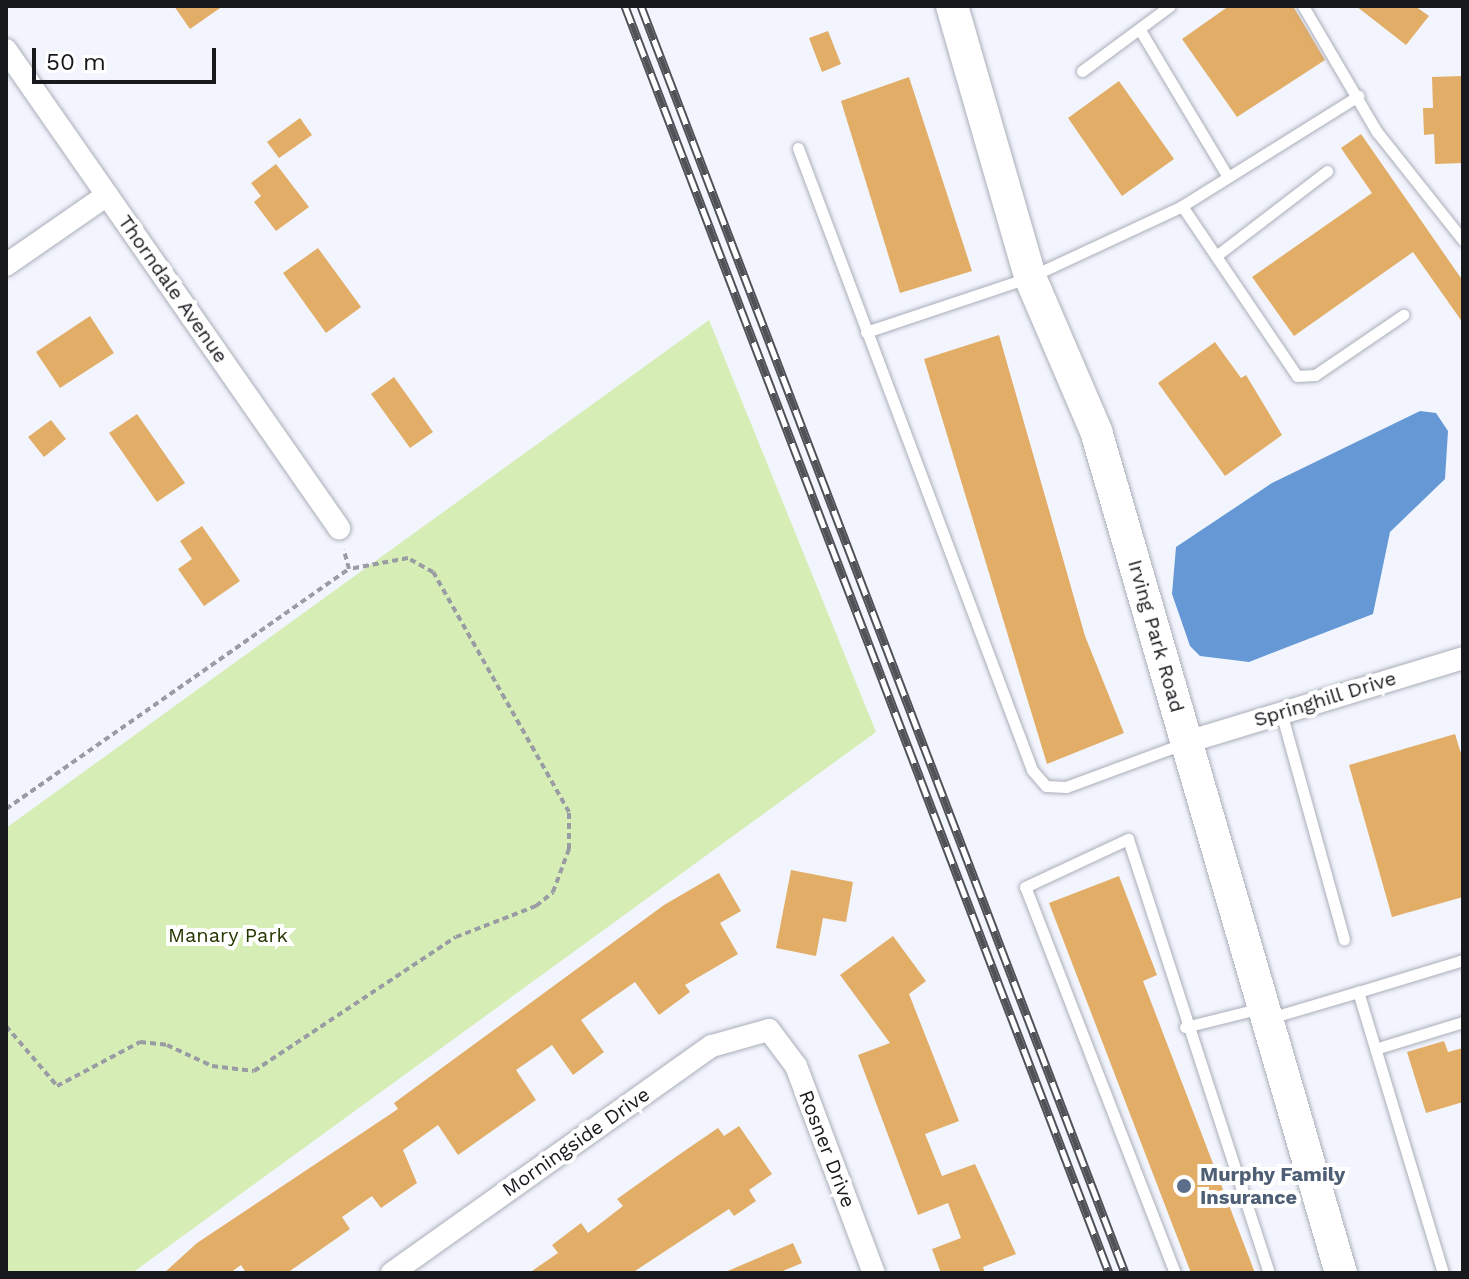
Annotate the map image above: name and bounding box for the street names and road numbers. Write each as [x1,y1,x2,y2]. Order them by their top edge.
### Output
street label: Thorndale Avenue [113,210,233,368]
street label: Irving Park Road [1123,557,1189,715]
street label: Springhill Drive [1251,666,1399,732]
street label: Morningside Drive [498,1082,654,1202]
street label: Rosner Drive [794,1087,860,1211]

